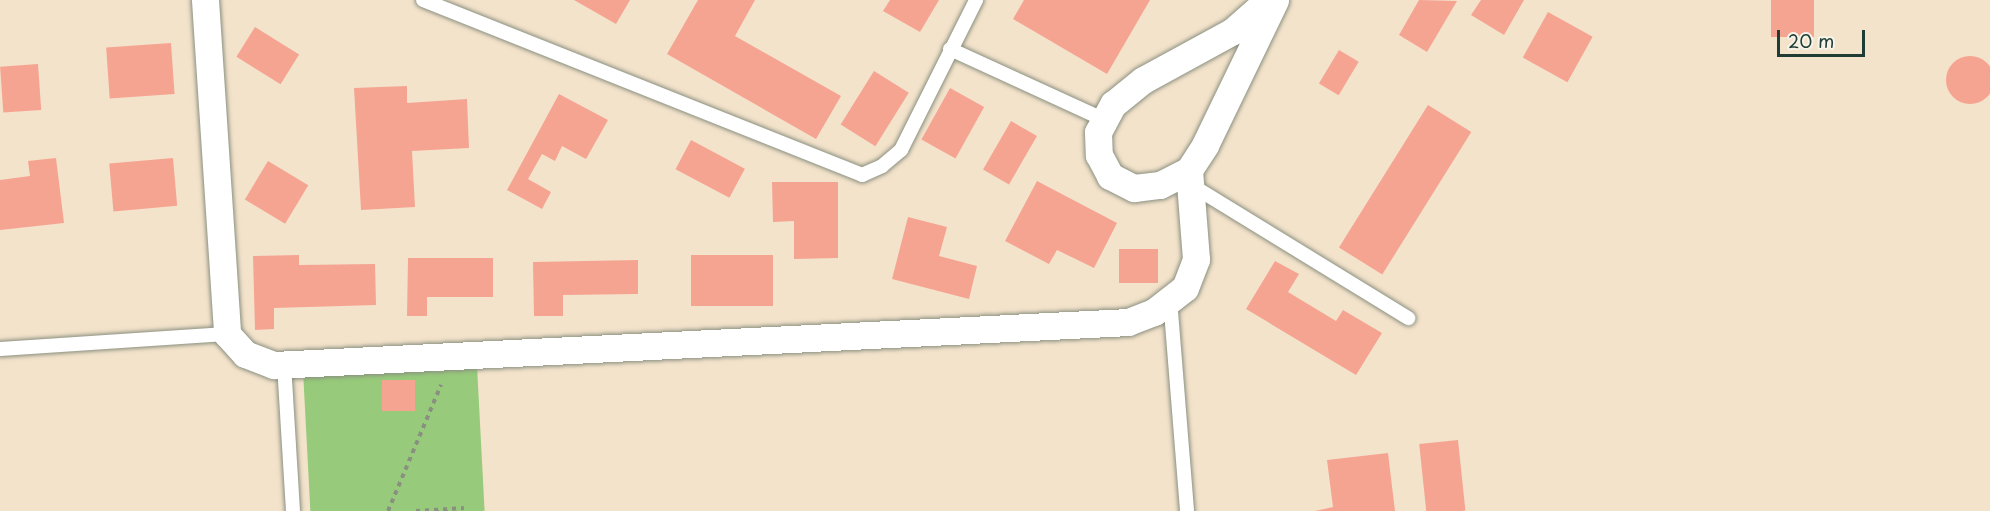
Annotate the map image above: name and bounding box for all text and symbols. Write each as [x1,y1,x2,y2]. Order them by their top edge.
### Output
scale bar [1780,18,1868,56]
text: 20 m [1788,27,1834,54]

